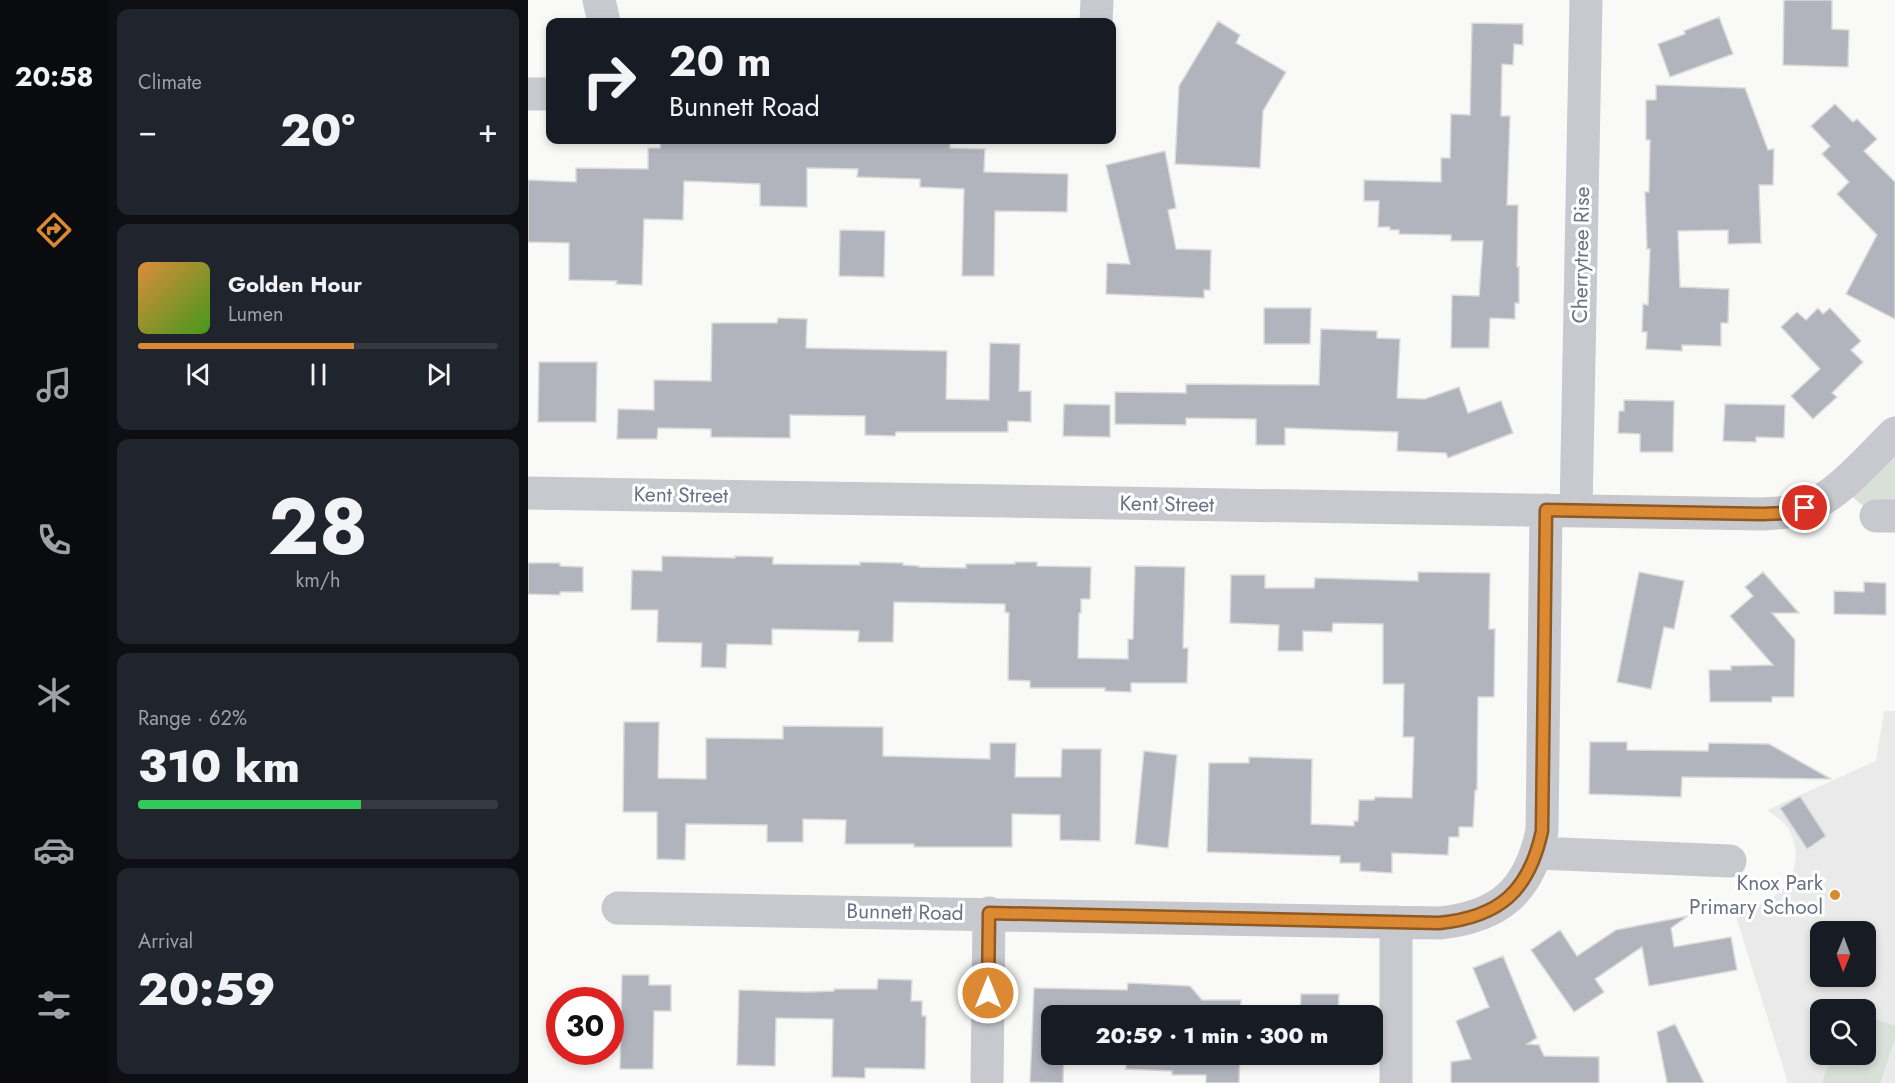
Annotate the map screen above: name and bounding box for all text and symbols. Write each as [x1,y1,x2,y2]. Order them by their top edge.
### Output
text: 20 m [669,31,771,92]
icon: right [570,42,648,120]
text: 20:58 [15,57,93,96]
text: Climate [138,68,202,97]
text: Bunnett Road [669,87,820,126]
text: 20° [280,98,355,163]
text: − [138,107,157,154]
text: + [478,107,498,154]
street label: Cherrytree Rise [1565,186,1597,324]
icon: directions [33,209,75,251]
text: Golden Hour [228,268,362,300]
text: Lumen [228,300,284,329]
icon: previous [182,358,215,391]
icon: pause [302,358,335,391]
icon: next [422,358,455,391]
icon: music [33,364,75,406]
text: 28 [268,471,368,583]
street label: Kent Street [633,479,729,511]
pin [1779,482,1830,533]
street label: Kent Street [1119,488,1215,520]
icon: arrive [1788,491,1821,524]
icon: phone [33,519,75,561]
text: km/h [295,566,341,595]
icon: climate [33,674,75,716]
text: Range · 62% [138,704,247,733]
text: 310 km [138,734,300,799]
icon: car [33,829,75,871]
place label: Knox Park Primary School [1689,868,1824,922]
marker: Knox Park Primary School [1828,888,1842,902]
street label: Bunnett Road [846,896,964,928]
north arrow [1810,921,1876,987]
map controls [1810,921,1876,1065]
text: Arrival [138,927,193,956]
text: 20:59 [138,957,276,1022]
position arrow [956,961,1020,1025]
icon: filters [33,984,75,1026]
speed limit sign: 30 [546,987,624,1065]
button: search [1810,999,1876,1065]
text: 20:59 · 1 min · 300 m [1096,1019,1328,1051]

